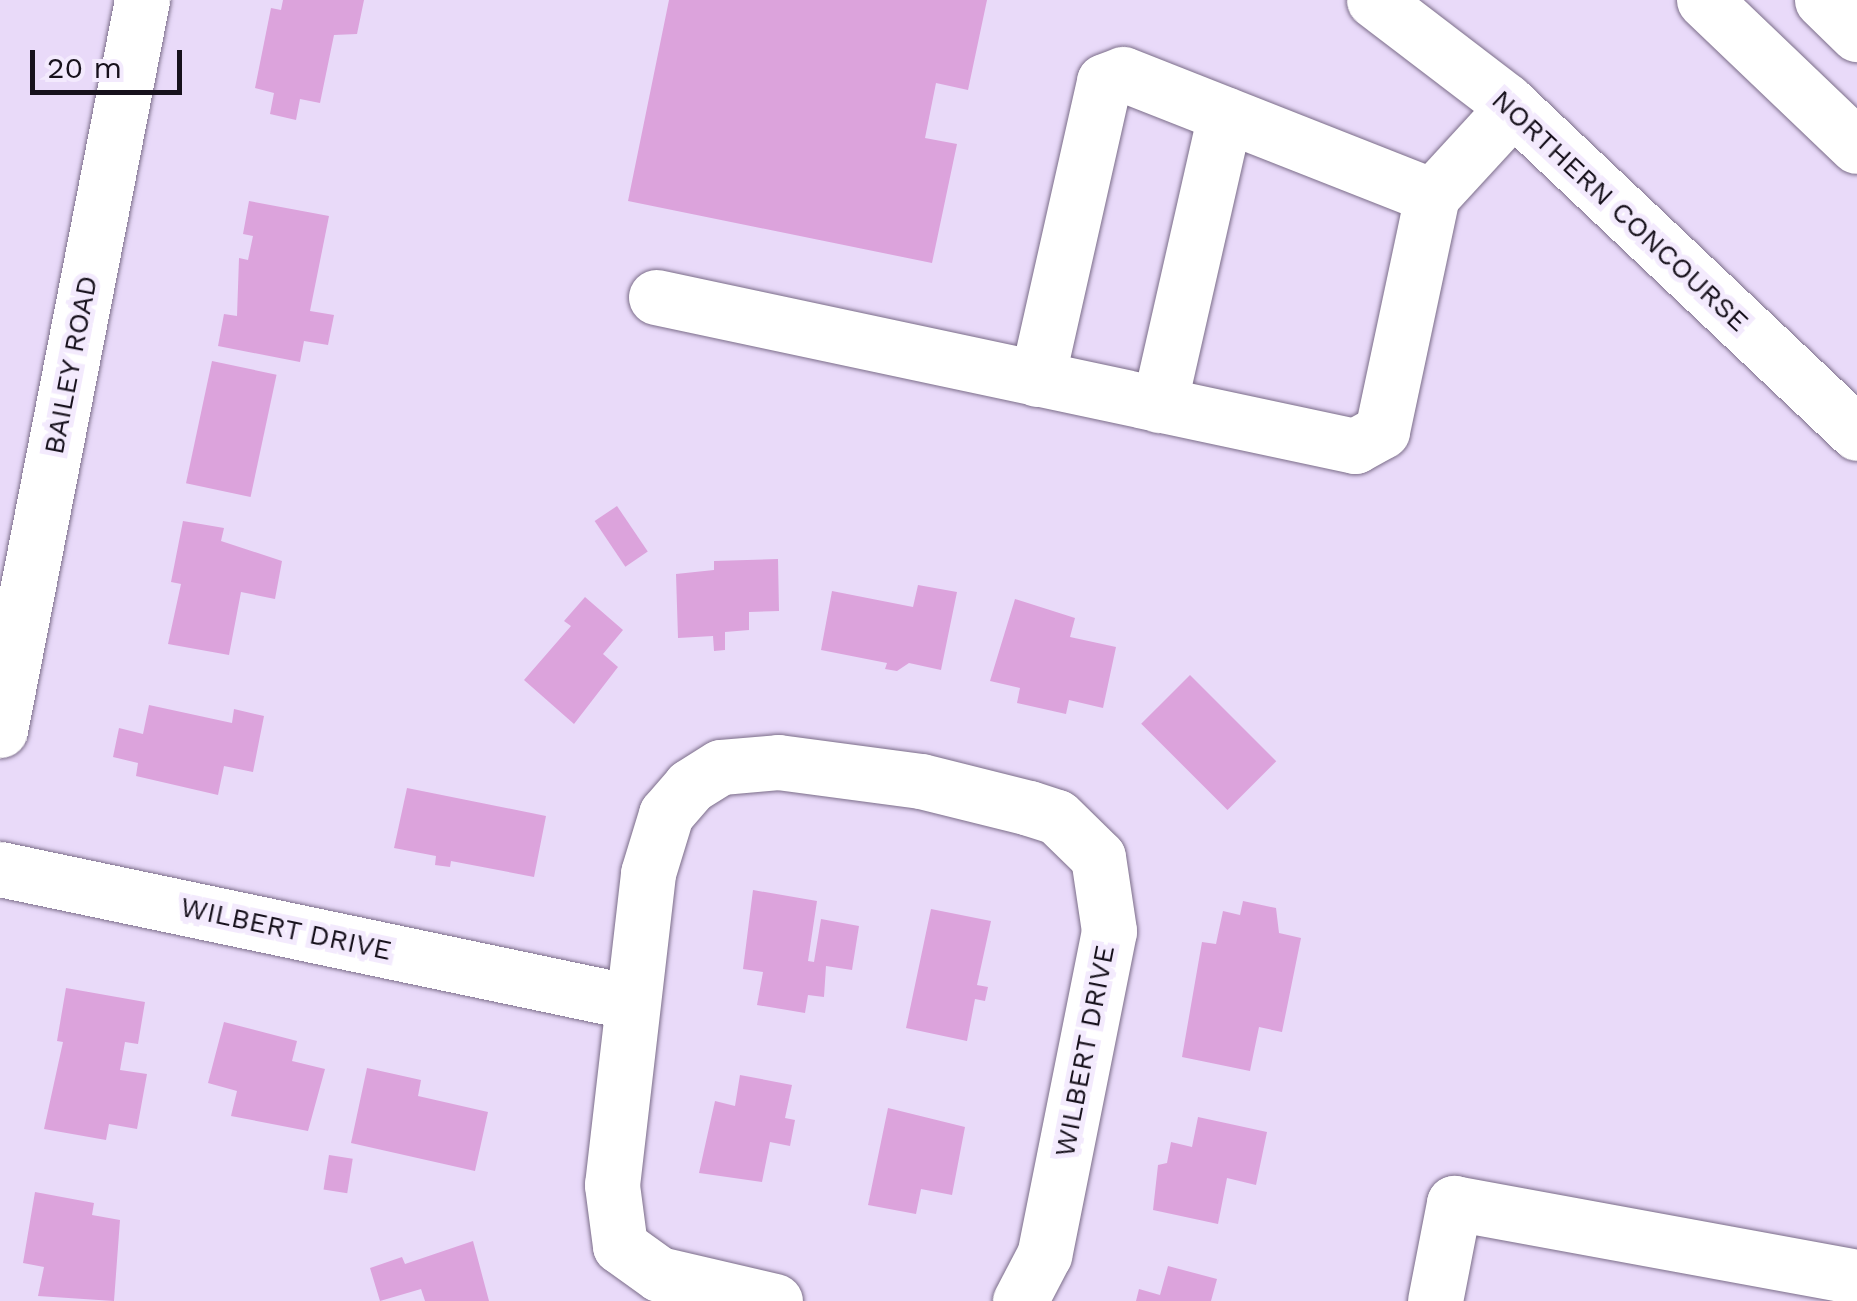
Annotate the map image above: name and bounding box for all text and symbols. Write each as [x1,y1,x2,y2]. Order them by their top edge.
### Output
scale bar [35,30,188,92]
text: 20 m [47,50,122,85]
street label: NORTHERN CONCOURSE [1485,83,1755,339]
street label: BAILEY ROAD [37,272,105,458]
street label: WILBERT DRIVE [177,890,395,968]
street label: WILBERT DRIVE [1048,942,1122,1160]

